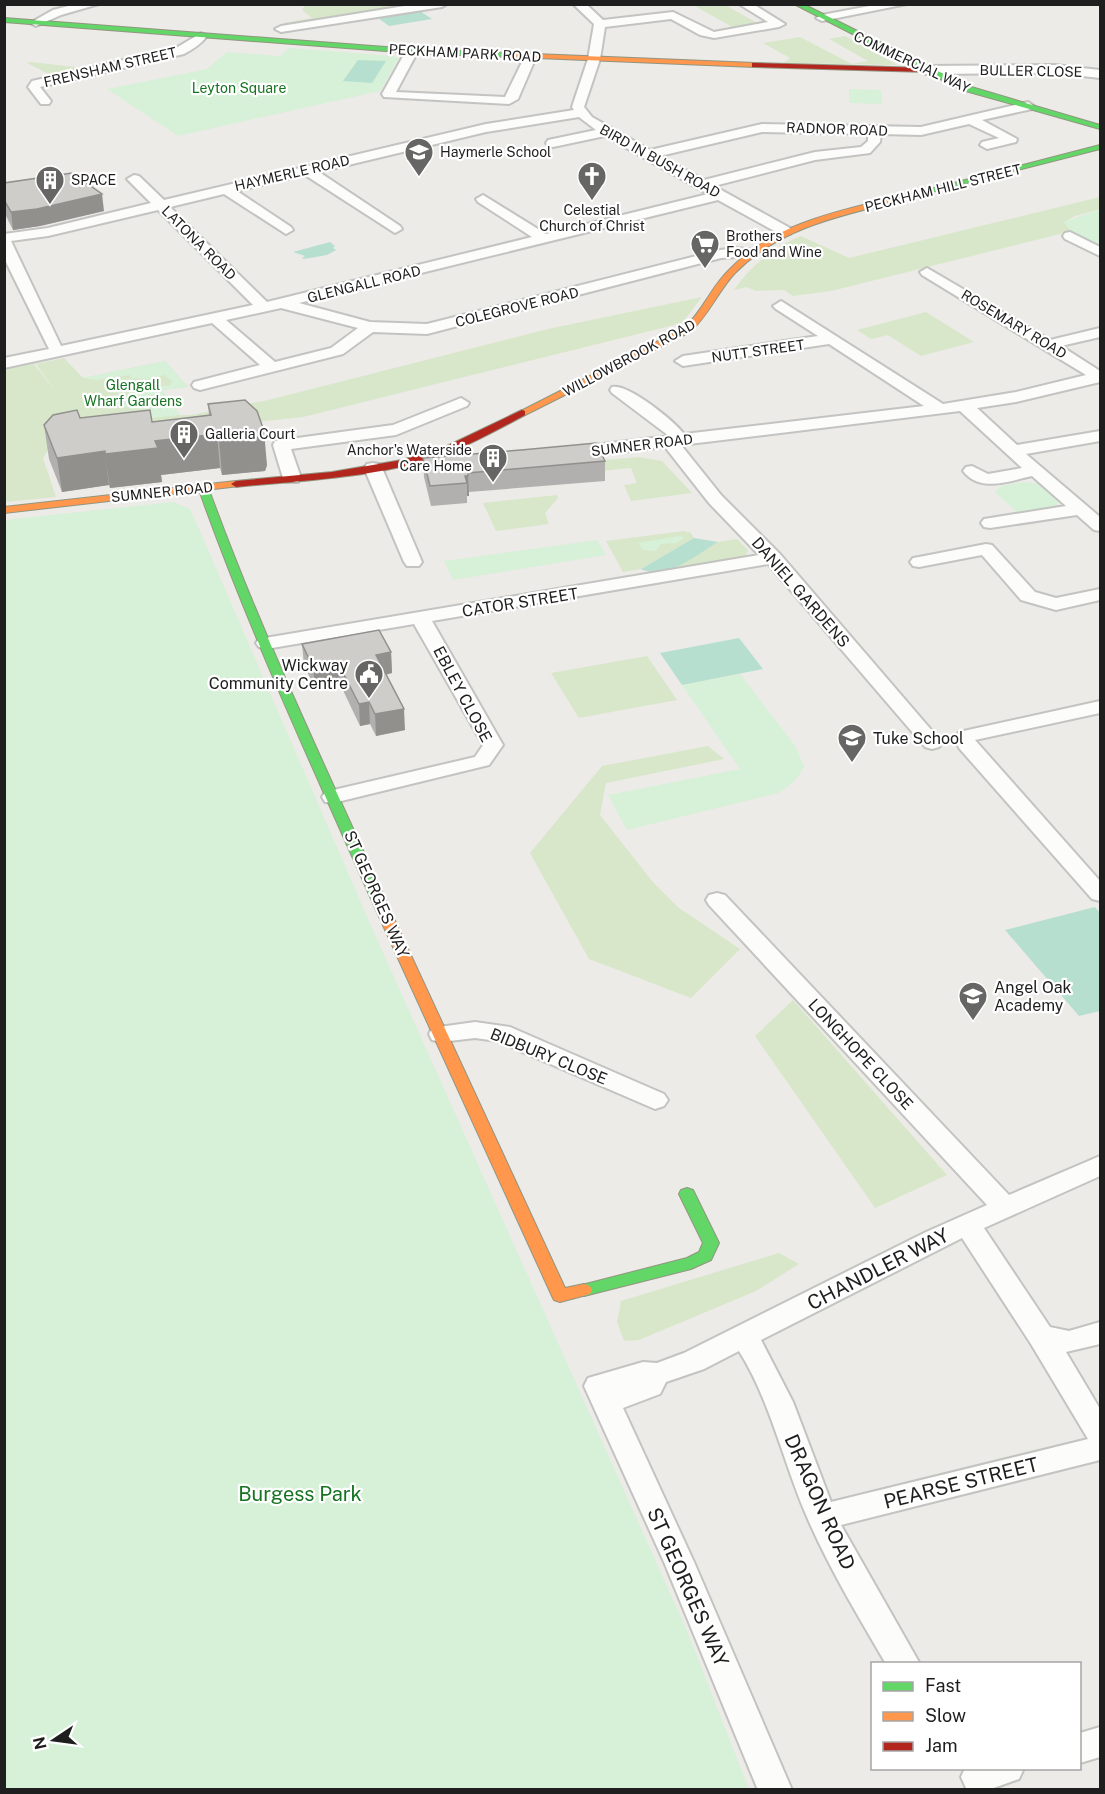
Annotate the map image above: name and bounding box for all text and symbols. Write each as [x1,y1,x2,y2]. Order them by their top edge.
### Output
street label: COMMERCIAL WAY [851,28,973,96]
street label: PECKHAM PARK ROAD [388,41,542,65]
street label: FRENSHAM STREET [42,44,178,90]
street label: BULLER CLOSE [980,62,1082,80]
park label: Leyton Square [192,80,286,96]
street label: RADNOR ROAD [786,119,888,139]
street label: BIRD IN BUSH ROAD [597,121,723,201]
school or university icon: Haymerle School [403,136,435,178]
place label: Haymerle School [440,144,551,160]
street label: HAYMERLE ROAD [233,152,351,194]
church icon: Celestial Church of Christ [576,160,608,202]
street label: PECKHAM HILL STREET [863,161,1023,215]
building icon: SPACE [34,164,66,206]
place label: SPACE [71,172,116,188]
place label: Celestial Church of Christ [539,202,645,234]
street label: LATONA ROAD [159,203,239,283]
supermarket icon: Brothers Food and Wine [689,228,721,270]
place label: Brothers Food and Wine [726,228,822,260]
street label: GLENGALL ROAD [306,262,422,306]
street label: COLEGROVE ROAD [454,284,580,330]
street label: ROSEMARY ROAD [959,286,1069,362]
street label: WILLOWBROOK ROAD [560,316,698,400]
street label: NUTT STREET [711,337,805,365]
park label: Glengall Wharf Gardens [84,377,182,409]
building icon: Galleria Court [168,418,200,460]
place label: Galleria Court [205,426,295,442]
street label: SUMNER ROAD [590,431,694,459]
place label: Anchor's Waterside Care Home [347,442,472,474]
building icon: Anchor's Waterside Care Home [477,442,509,484]
street label: SUMNER ROAD [110,479,214,505]
street label: DANIEL GARDENS [748,533,854,651]
street label: CATOR STREET [461,584,580,621]
street label: EBLEY CLOSE [429,643,496,745]
place label: Wickway Community Centre [209,656,348,693]
public building icon: Wickway Community Centre [353,658,385,700]
school or university icon: Tuke School [836,722,868,764]
place label: Tuke School [873,729,964,748]
street label: ST GEORGES WAY [340,828,413,961]
place label: Angel Oak Academy [994,978,1072,1015]
school or university icon: Angel Oak Academy [957,980,989,1022]
street label: LONGHOPE CLOSE [804,995,917,1114]
street label: BIDBURY CLOSE [487,1024,610,1089]
street label: CHANDLER WAY [803,1223,953,1315]
street label: DRAGON ROAD [779,1431,861,1573]
street label: PEARSE STREET [881,1452,1041,1514]
park label: Burgess Park [238,1482,362,1506]
street label: ST GEORGES WAY [642,1504,734,1670]
legend [871,1662,1081,1770]
text: Fast [925,1675,961,1696]
text: Slow [925,1705,966,1726]
north arrow [24,1710,84,1770]
text: N [29,1735,51,1751]
text: Jam [925,1735,958,1756]

